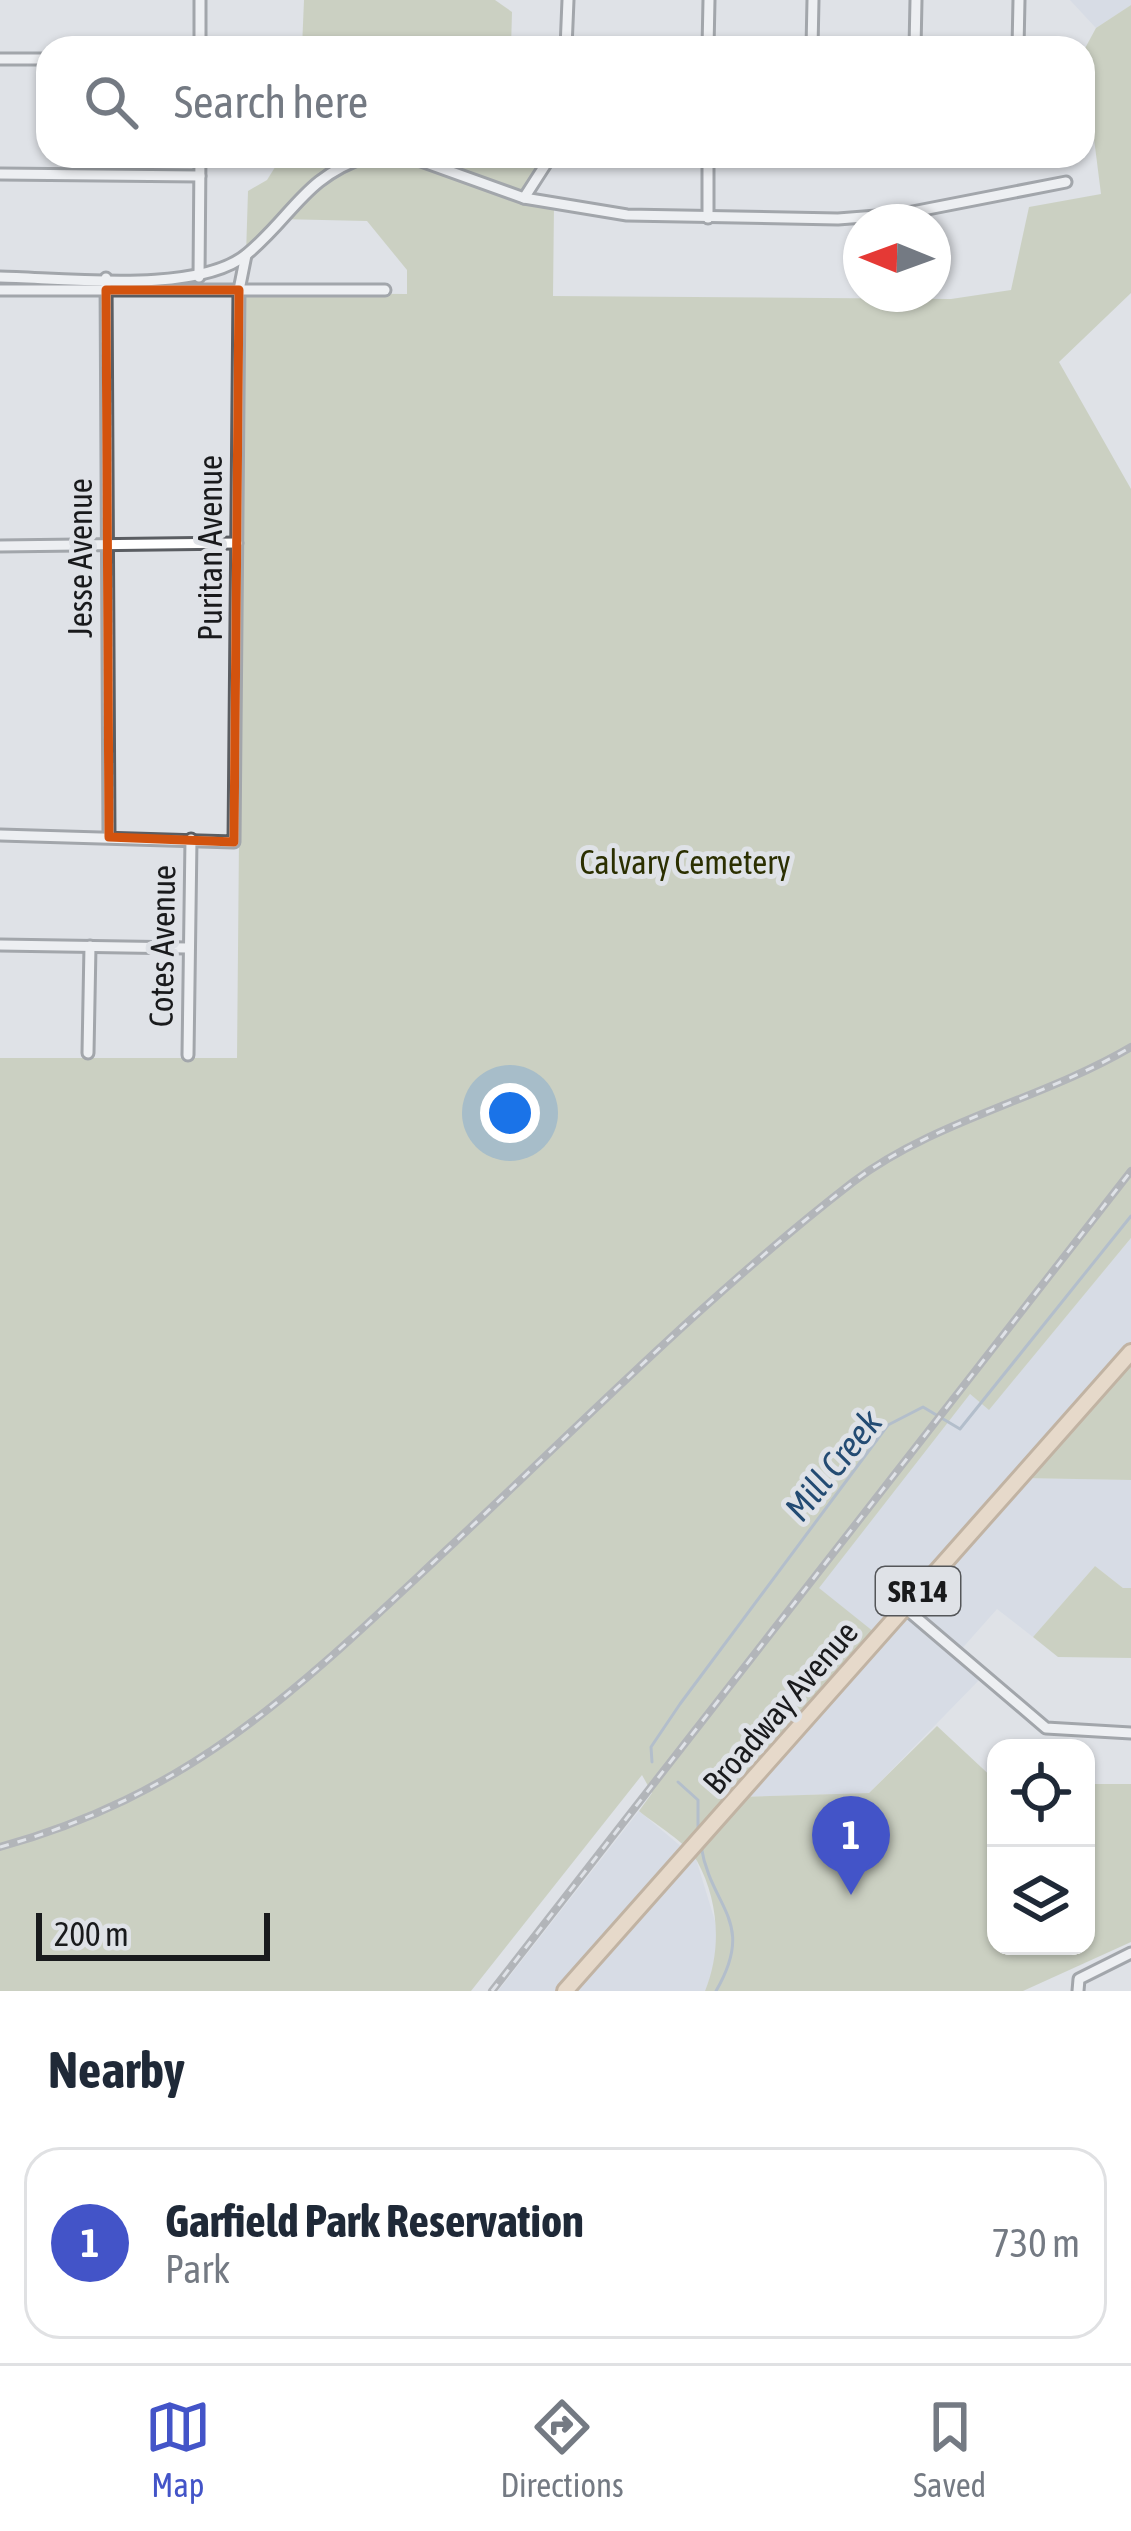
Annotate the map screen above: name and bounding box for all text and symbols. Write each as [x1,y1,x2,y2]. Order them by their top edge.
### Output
search box [36,36,1095,168]
icon: search [78,69,144,135]
text: Search here [174,76,368,128]
north arrow [843,204,951,312]
street label: Puritan Avenue [191,455,229,641]
street label: Jesse Avenue [61,478,99,638]
park label: Calvary Cemetery [579,843,791,881]
street label: Cotes Avenue [142,865,182,1027]
your location [480,1083,540,1143]
water label: Mill Creek [776,1400,891,1529]
road number: SR 14 [876,1567,960,1615]
street label: Broadway Avenue [695,1613,865,1801]
map controls [987,1739,1095,1955]
button: locate [987,1739,1095,1847]
pin: 1 [812,1796,890,1895]
button: layers [987,1847,1095,1955]
scale bar [36,1907,270,1960]
text: 200 m [54,1915,129,1953]
text: Nearby [48,2040,185,2099]
text: Garfield Park Reservation [165,2195,584,2247]
text: 1 [81,2221,99,2265]
text: 730 m [992,2221,1080,2265]
text: Park [165,2247,230,2291]
tab: Map [145,2394,211,2504]
tab: Directions [500,2394,624,2504]
tab: Saved [913,2394,986,2504]

